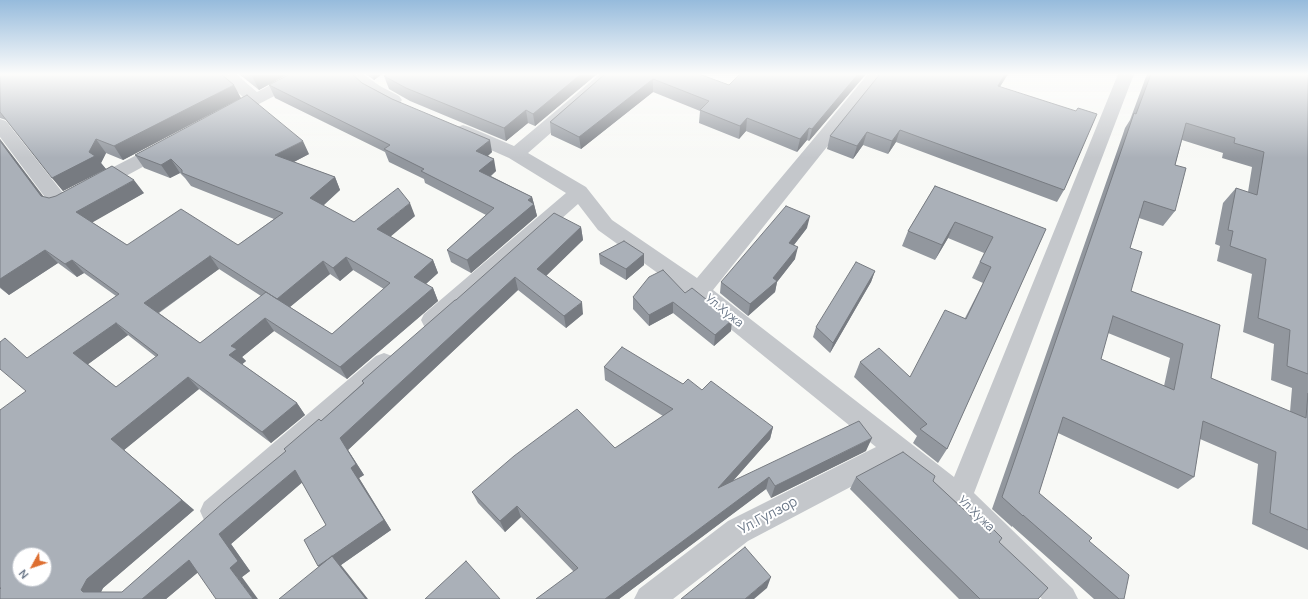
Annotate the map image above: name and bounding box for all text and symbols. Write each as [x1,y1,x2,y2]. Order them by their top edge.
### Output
street label: Ул.Хужа [702,291,746,331]
street label: Ул.Гулзор [736,493,800,539]
street label: Ул.Хужа [955,493,997,535]
north arrow [12,547,52,587]
text: N [15,567,31,582]

